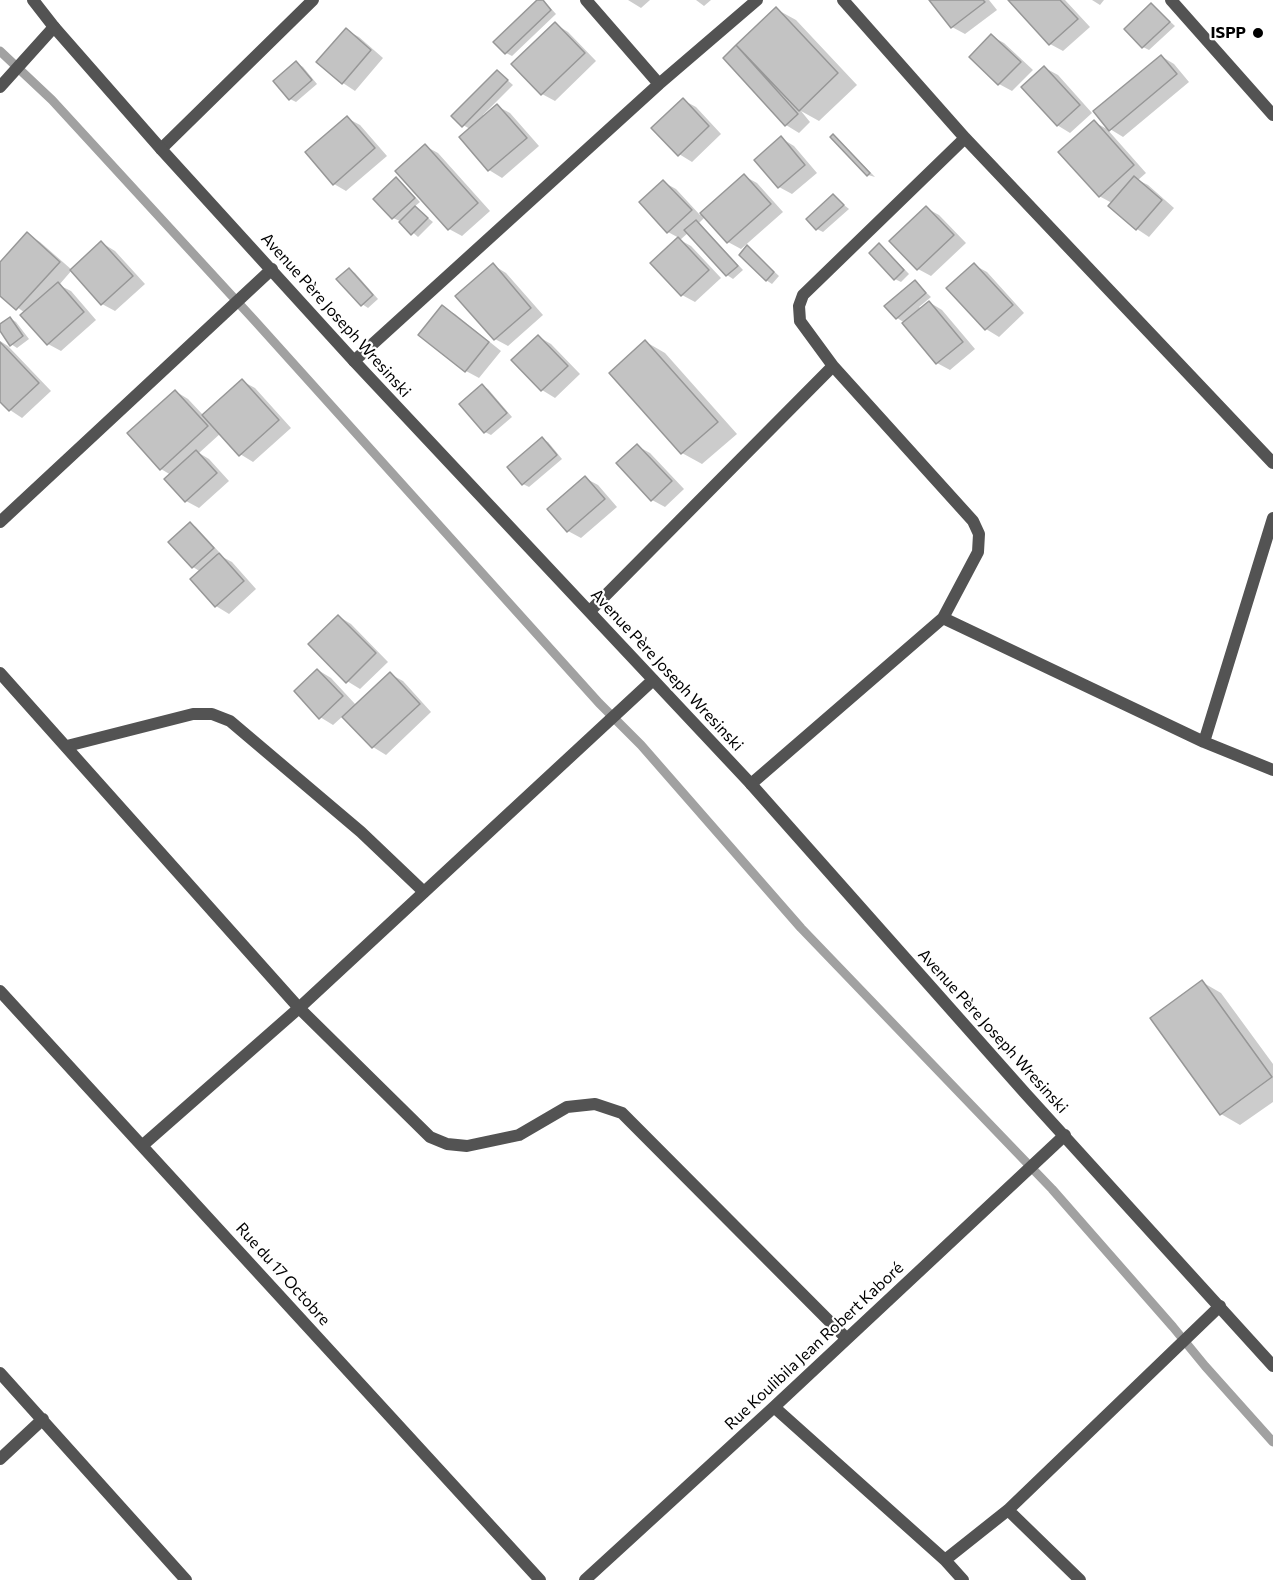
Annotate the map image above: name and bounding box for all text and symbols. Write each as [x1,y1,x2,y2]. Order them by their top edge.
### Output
place label: ISPP [1211,23,1246,43]
marker: ISPP [1251,26,1265,40]
street label: Avenue Père Joseph Wresinski [257,229,415,401]
street label: Avenue Père Joseph Wresinski [587,585,747,755]
street label: Avenue Père Joseph Wresinski [914,945,1072,1117]
street label: Rue du 17 Octobre [232,1219,334,1329]
street label: Rue Koulibila Jean Robert Kaboré [721,1258,907,1434]

